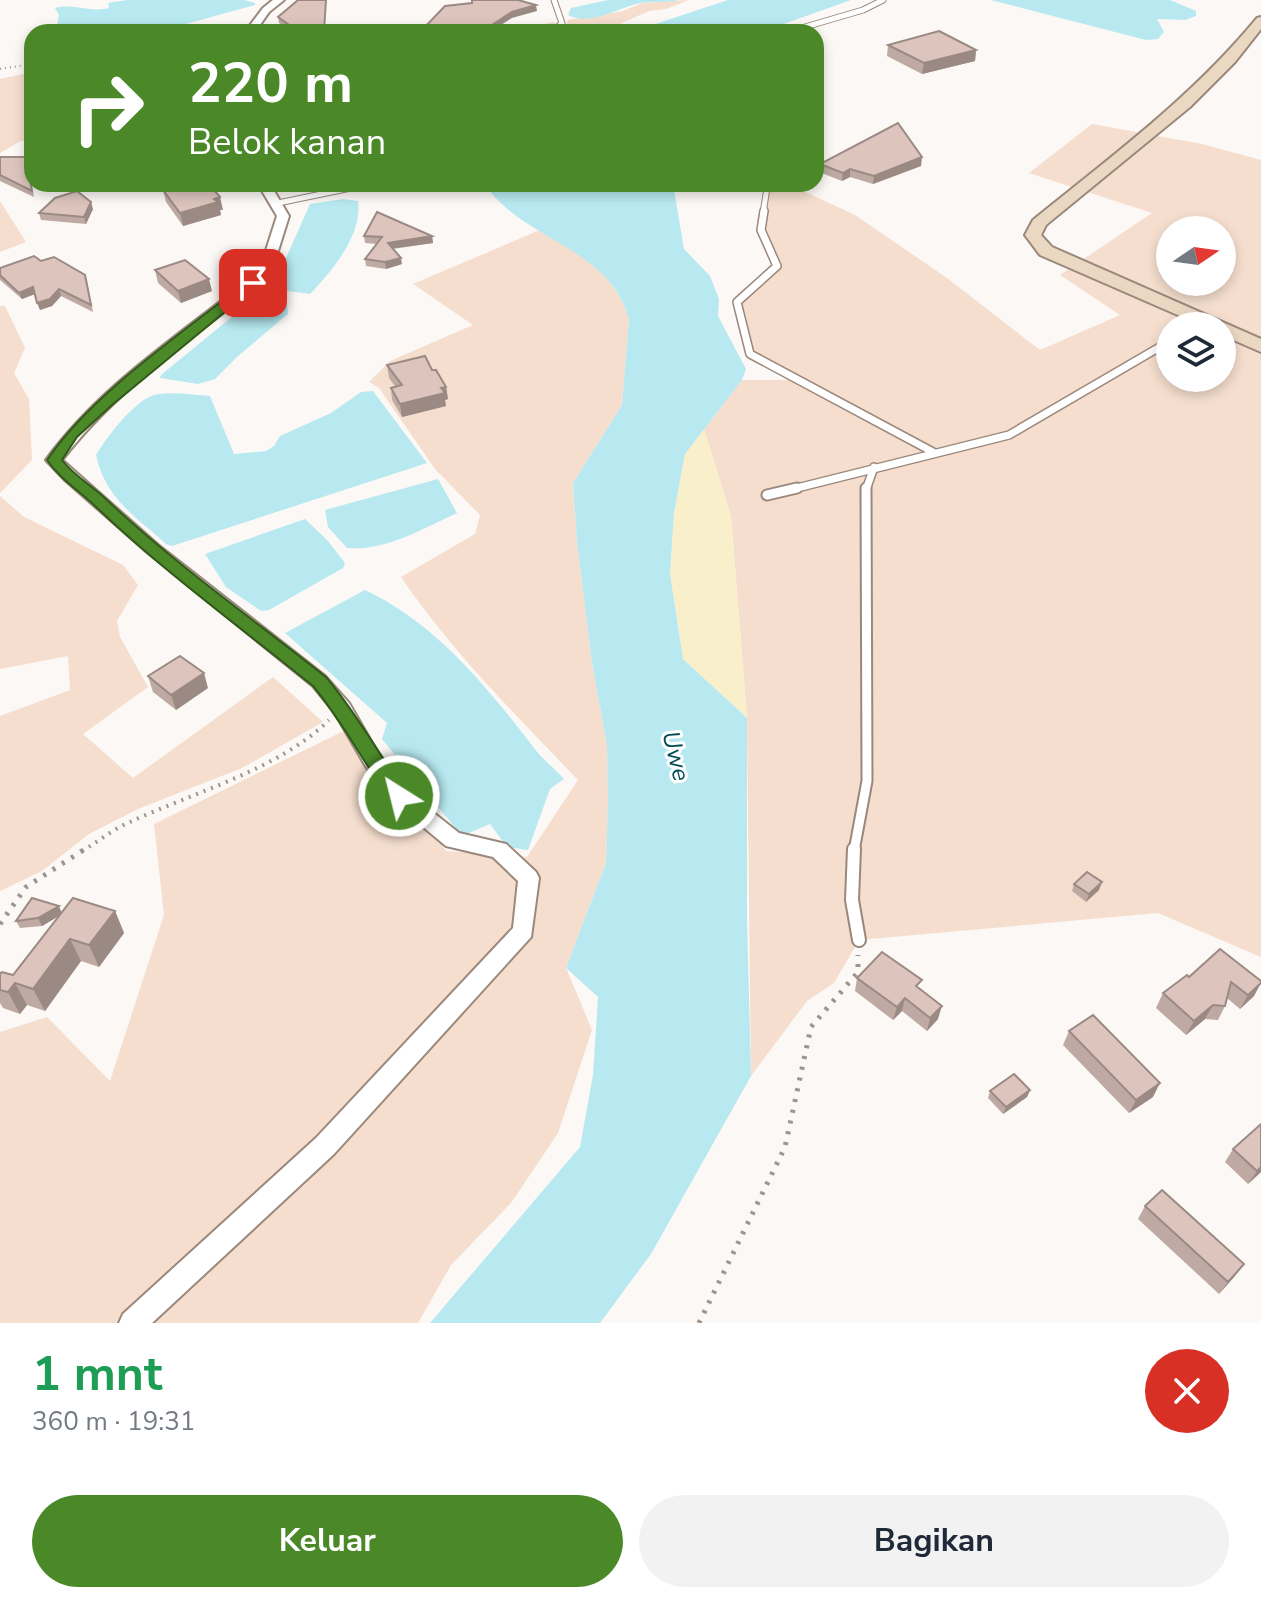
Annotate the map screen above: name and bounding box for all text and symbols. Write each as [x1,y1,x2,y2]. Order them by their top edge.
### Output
text: 220 m [188,45,353,122]
icon: right [56,56,160,160]
text: Belok kanan [188,118,386,167]
north arrow [1156,216,1236,296]
map controls [1156,216,1236,392]
pin [219,249,287,317]
icon: arrive [231,261,275,305]
button: layers [1156,312,1236,392]
water label: Uwe [654,728,698,784]
position arrow [357,754,441,838]
text: 1 mnt [32,1341,162,1407]
button: close [1145,1349,1229,1433]
text: 360 m · 19:31 [32,1404,195,1439]
button: Keluar [32,1495,623,1587]
button: Bagikan [639,1495,1229,1587]

